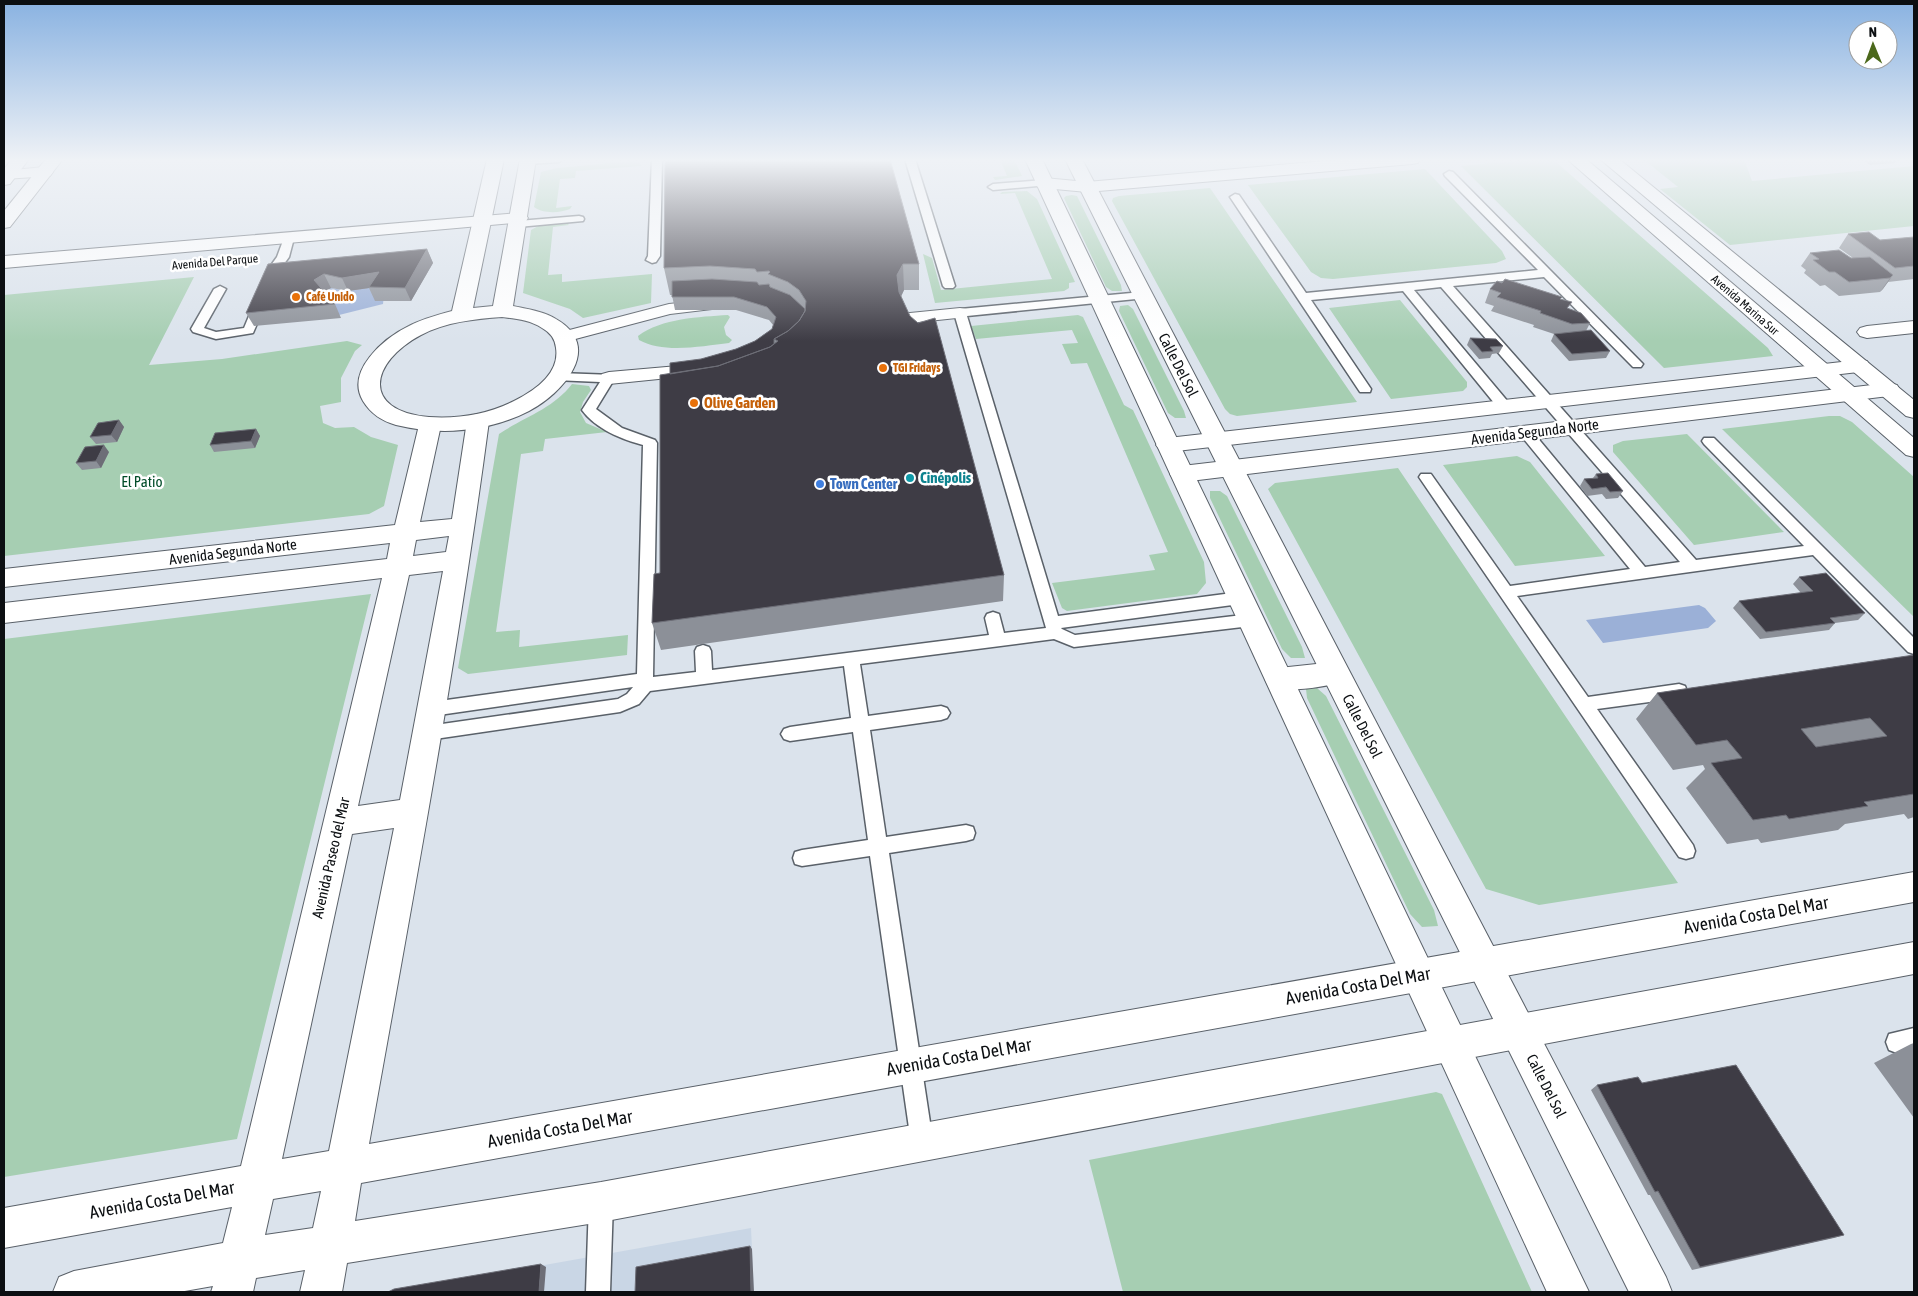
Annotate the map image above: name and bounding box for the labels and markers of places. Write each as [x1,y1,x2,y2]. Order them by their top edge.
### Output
place label: Café Unido [306,290,355,304]
marker: Café Unido [290,291,302,303]
place label: TGI Fridays [893,361,941,375]
marker: TGI Fridays [877,362,889,374]
place label: Olive Garden [704,394,776,411]
marker: Olive Garden [688,397,700,409]
place label: Cinépolis [920,469,972,486]
marker: Cinépolis [904,472,916,484]
place label: Town Center [830,475,898,492]
marker: Town Center [814,478,826,490]

